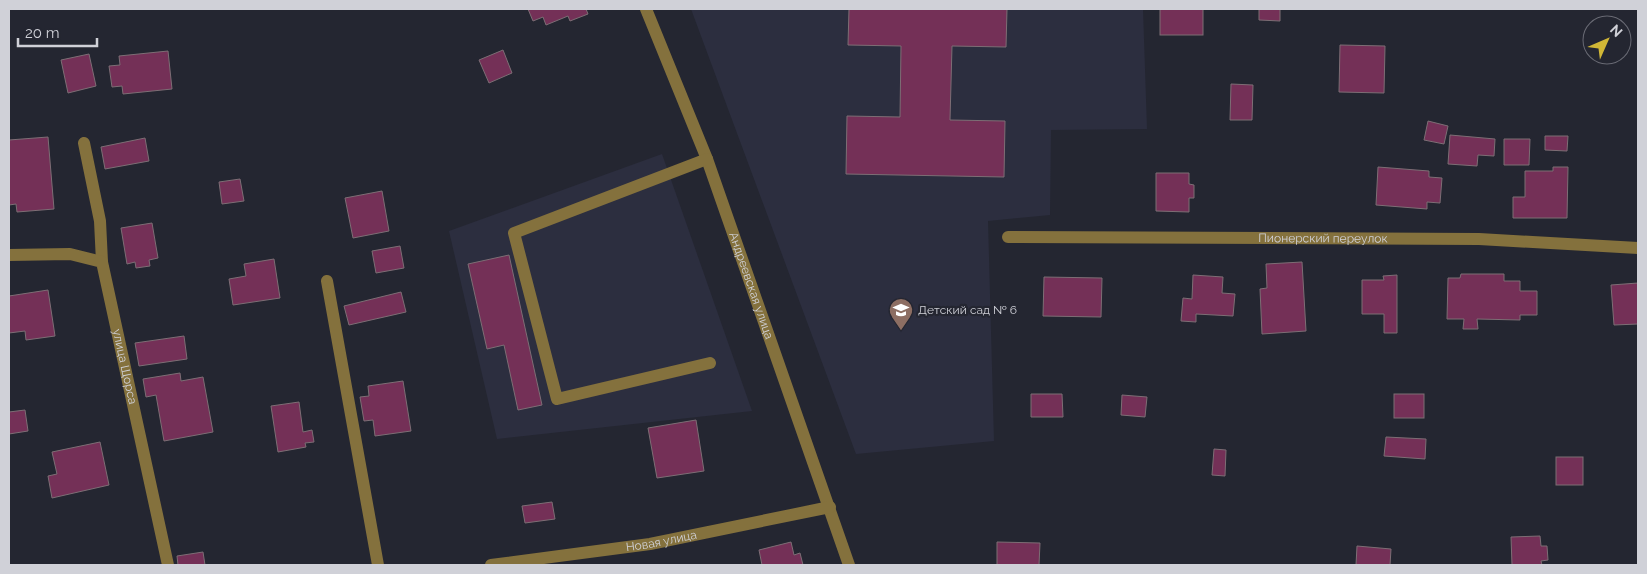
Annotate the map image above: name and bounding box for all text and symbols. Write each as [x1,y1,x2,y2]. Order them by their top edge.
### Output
scale bar [18,15,96,47]
north arrow [1582,15,1632,65]
text: N [1607,21,1626,40]
text: 20 m [25,24,60,42]
street label: Андреевская улица [726,230,776,341]
street label: Пионерский переулок [1258,231,1388,246]
school or university icon: Детский сад № 6 [888,297,914,331]
place label: Детский сад № 6 [918,303,1017,317]
street label: улица Щорса [110,328,140,405]
street label: Новая улица [625,528,698,554]

